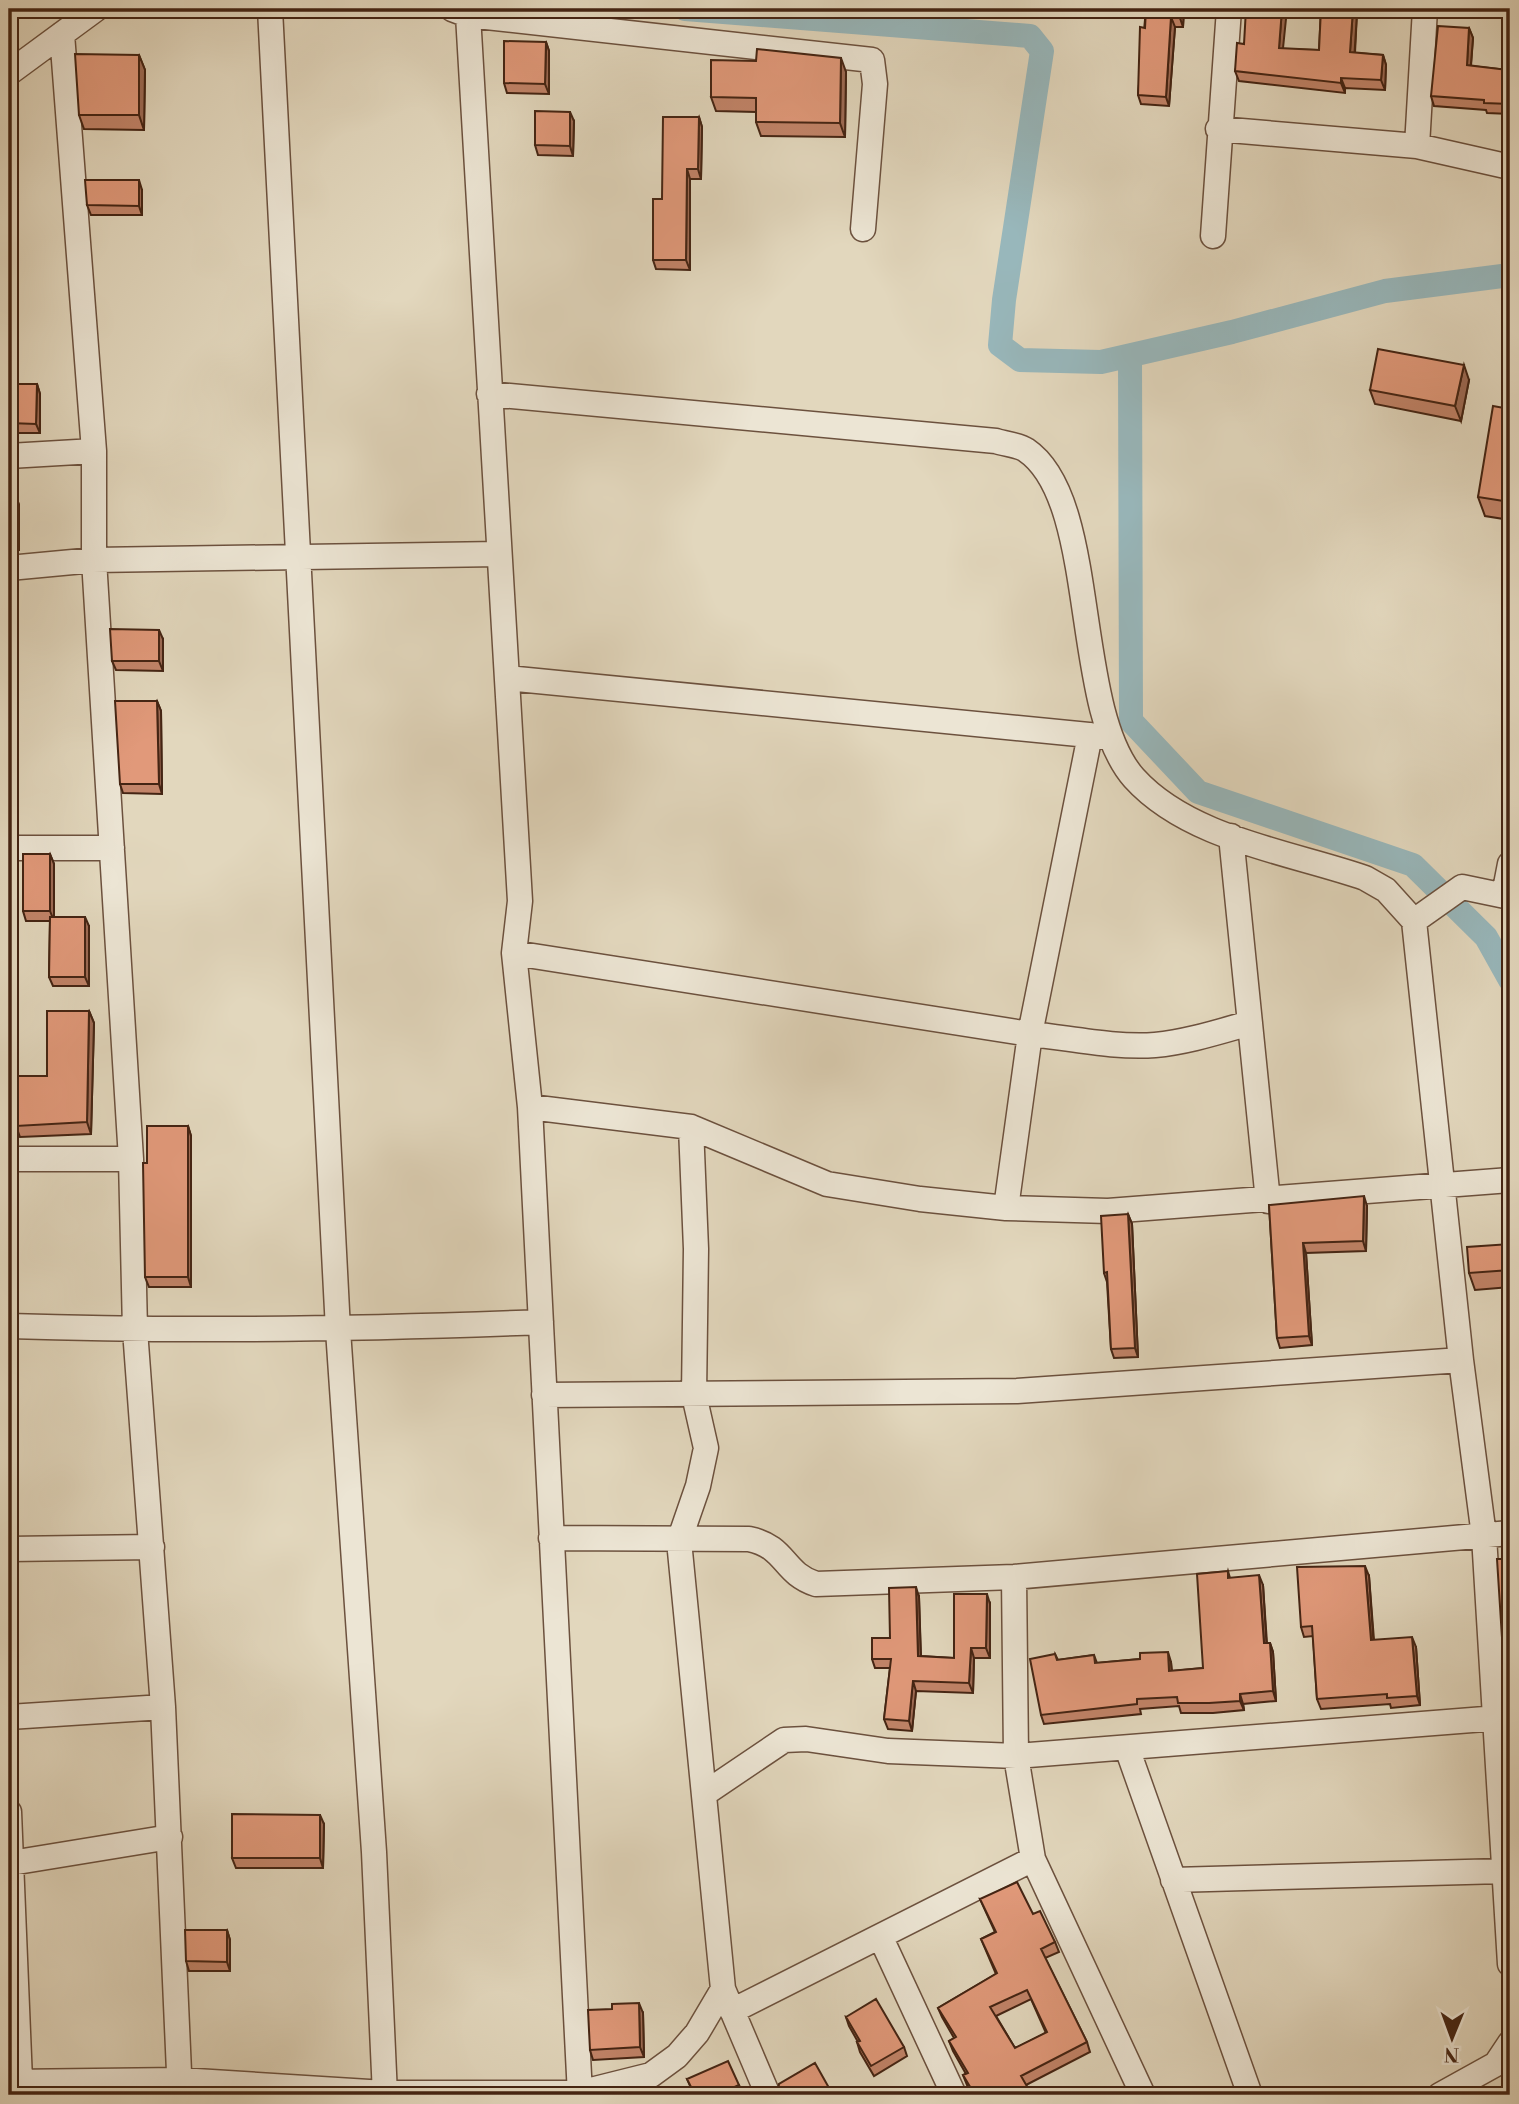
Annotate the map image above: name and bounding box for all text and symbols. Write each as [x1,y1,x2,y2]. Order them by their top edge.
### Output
north arrow [1418,2002,1488,2072]
text: N [1444,2042,1459,2066]

